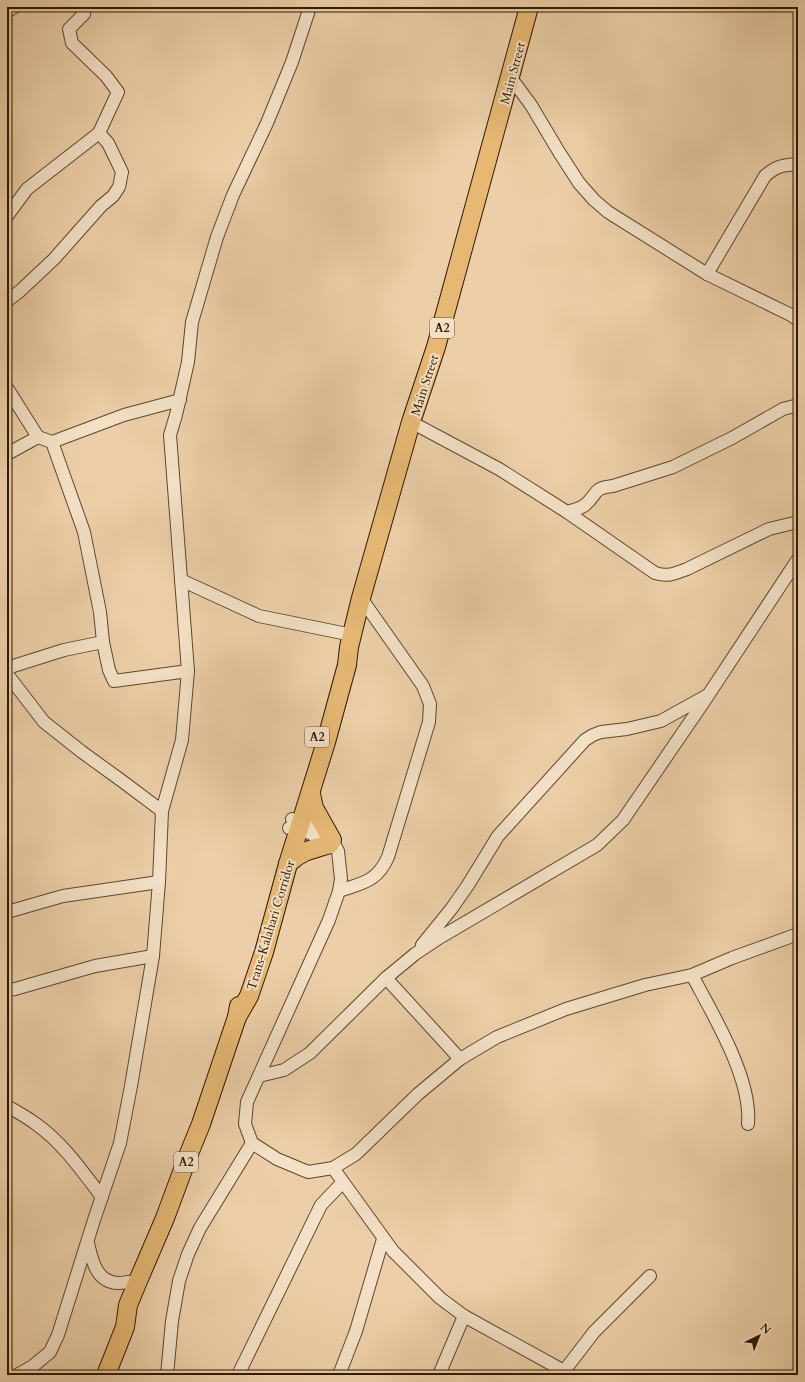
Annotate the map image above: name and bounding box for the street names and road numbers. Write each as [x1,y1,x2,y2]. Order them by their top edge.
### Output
street label: Main Street [496,40,530,106]
road number: A2 [430,318,454,338]
street label: Main Street [407,352,443,418]
road number: A2 [305,727,329,747]
street label: Trans-Kalahari Corridor [243,858,299,993]
road number: A2 [174,1152,198,1172]

